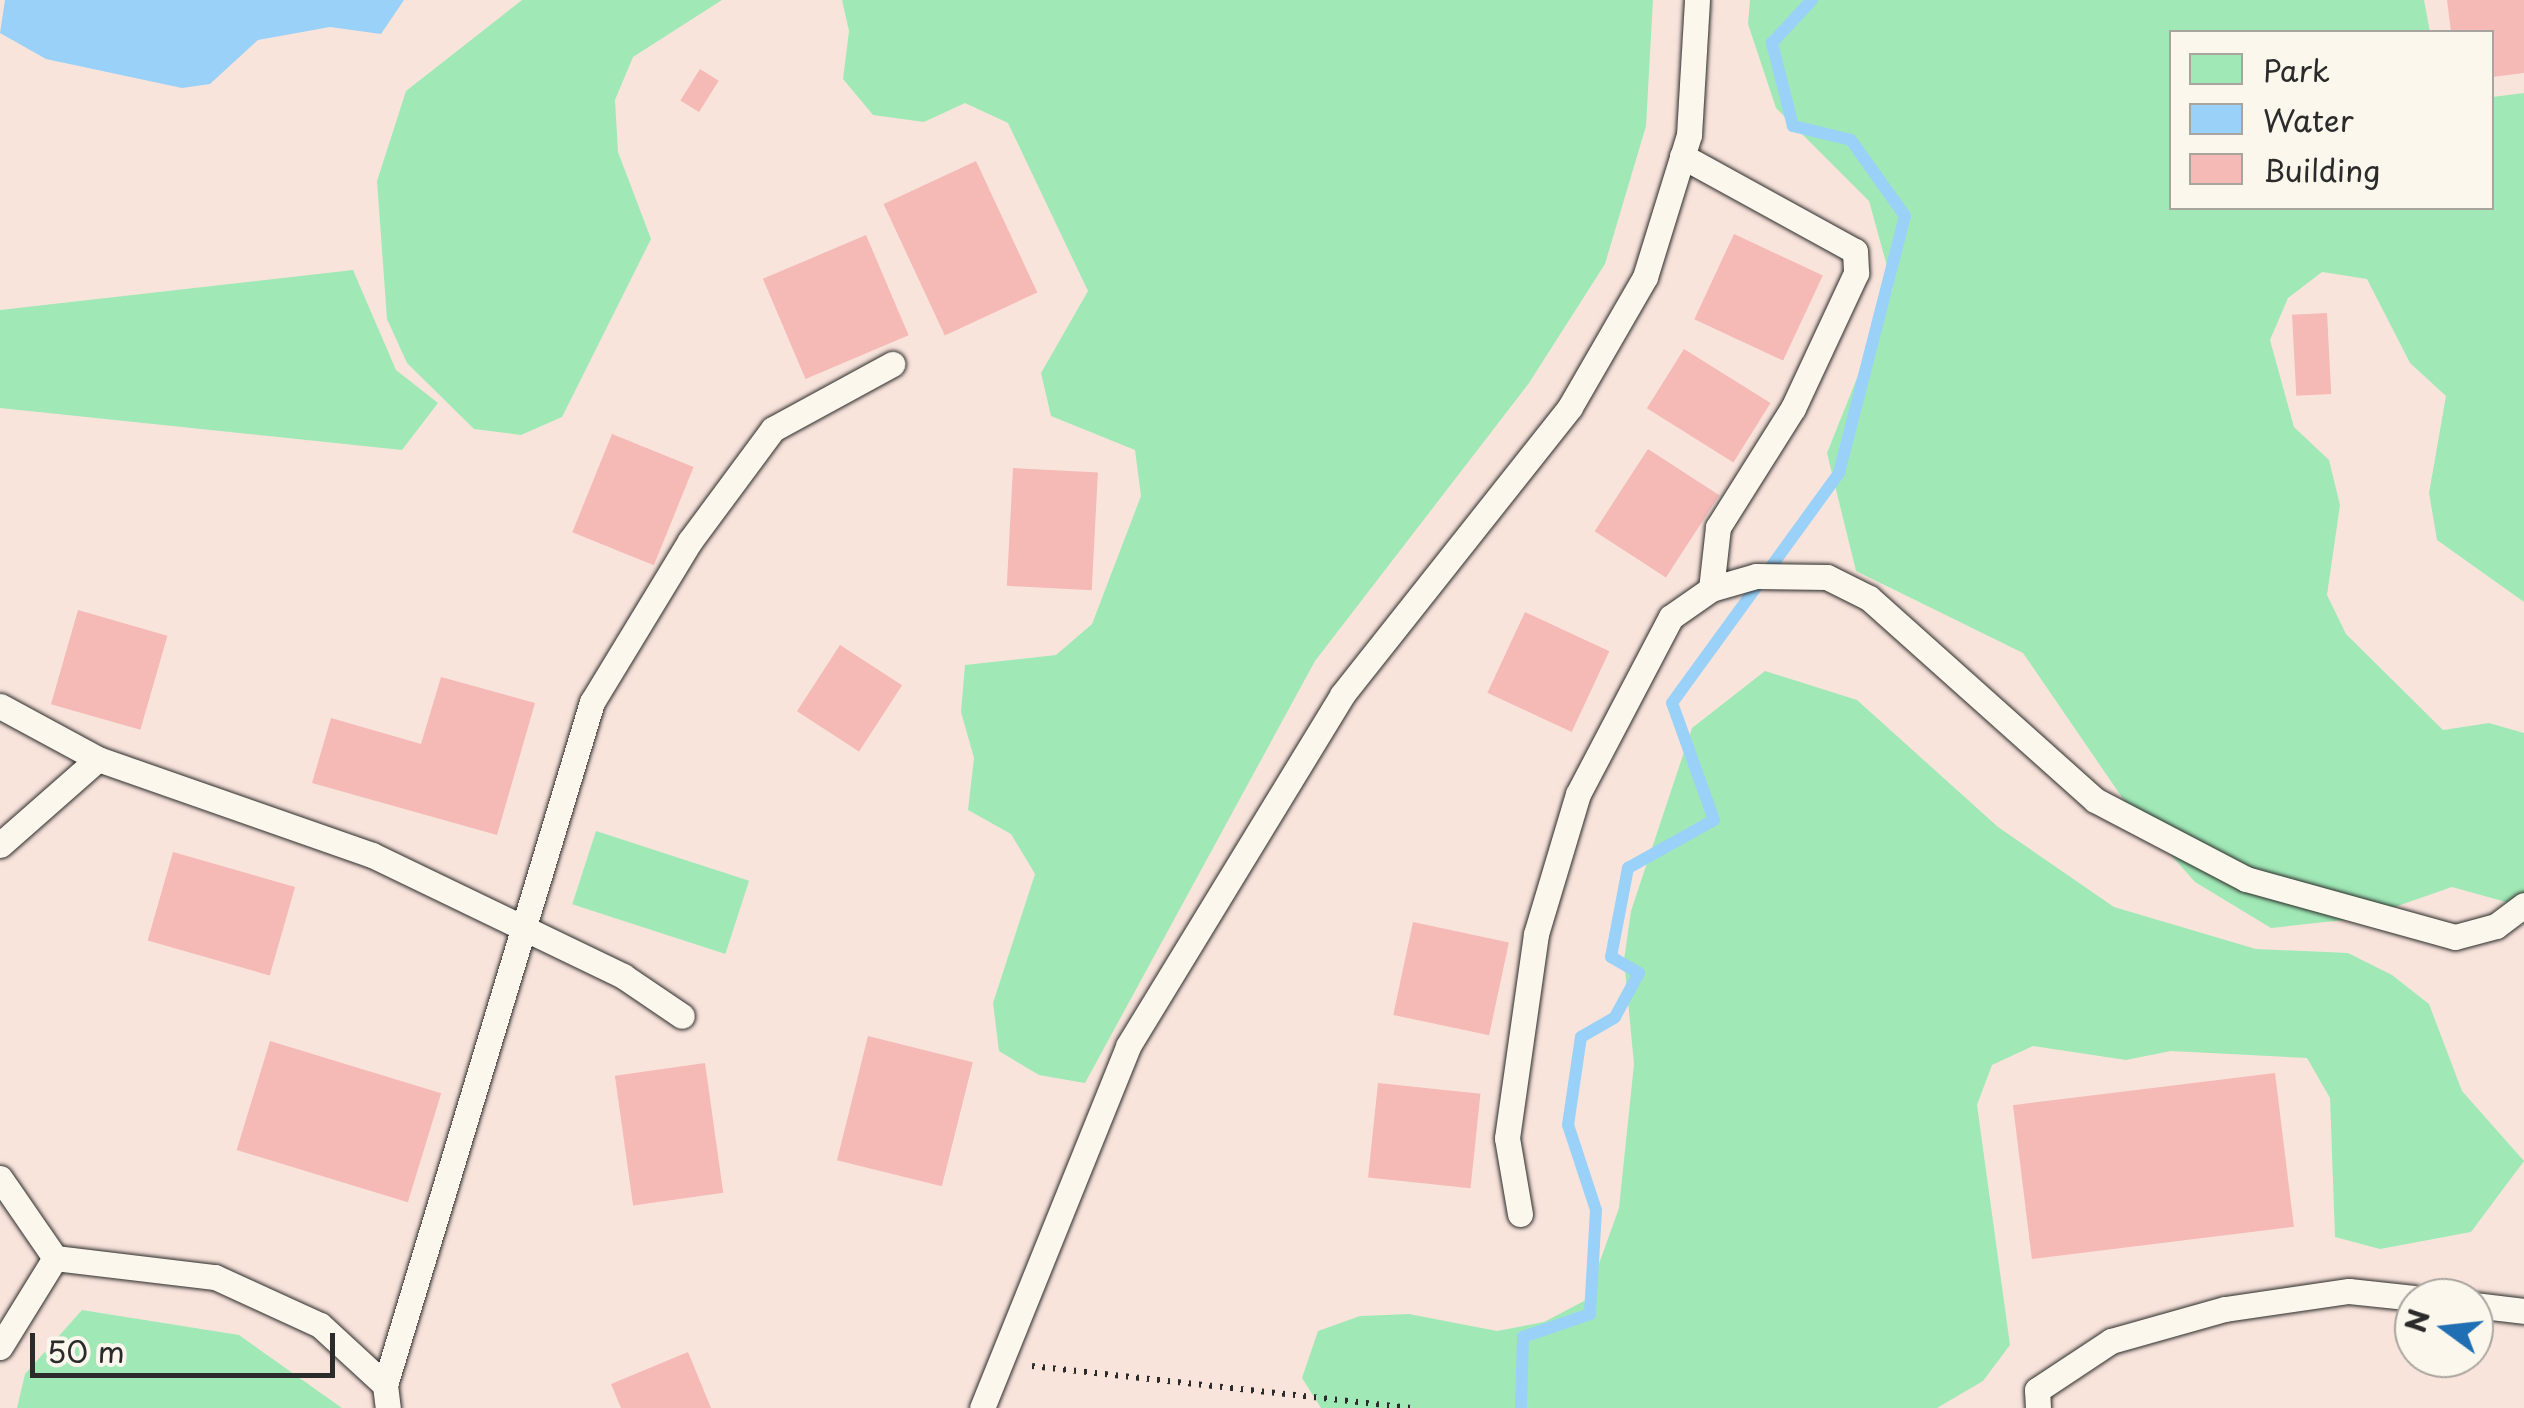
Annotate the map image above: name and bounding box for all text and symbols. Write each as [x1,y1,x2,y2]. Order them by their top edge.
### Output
legend [2169,30,2494,210]
text: Park [2263,47,2330,92]
text: Water [2263,97,2354,142]
text: Building [2263,147,2380,192]
north arrow [2394,1278,2494,1378]
text: N [2393,1304,2440,1337]
scale bar [35,1313,340,1375]
text: 50 m [47,1328,125,1373]

